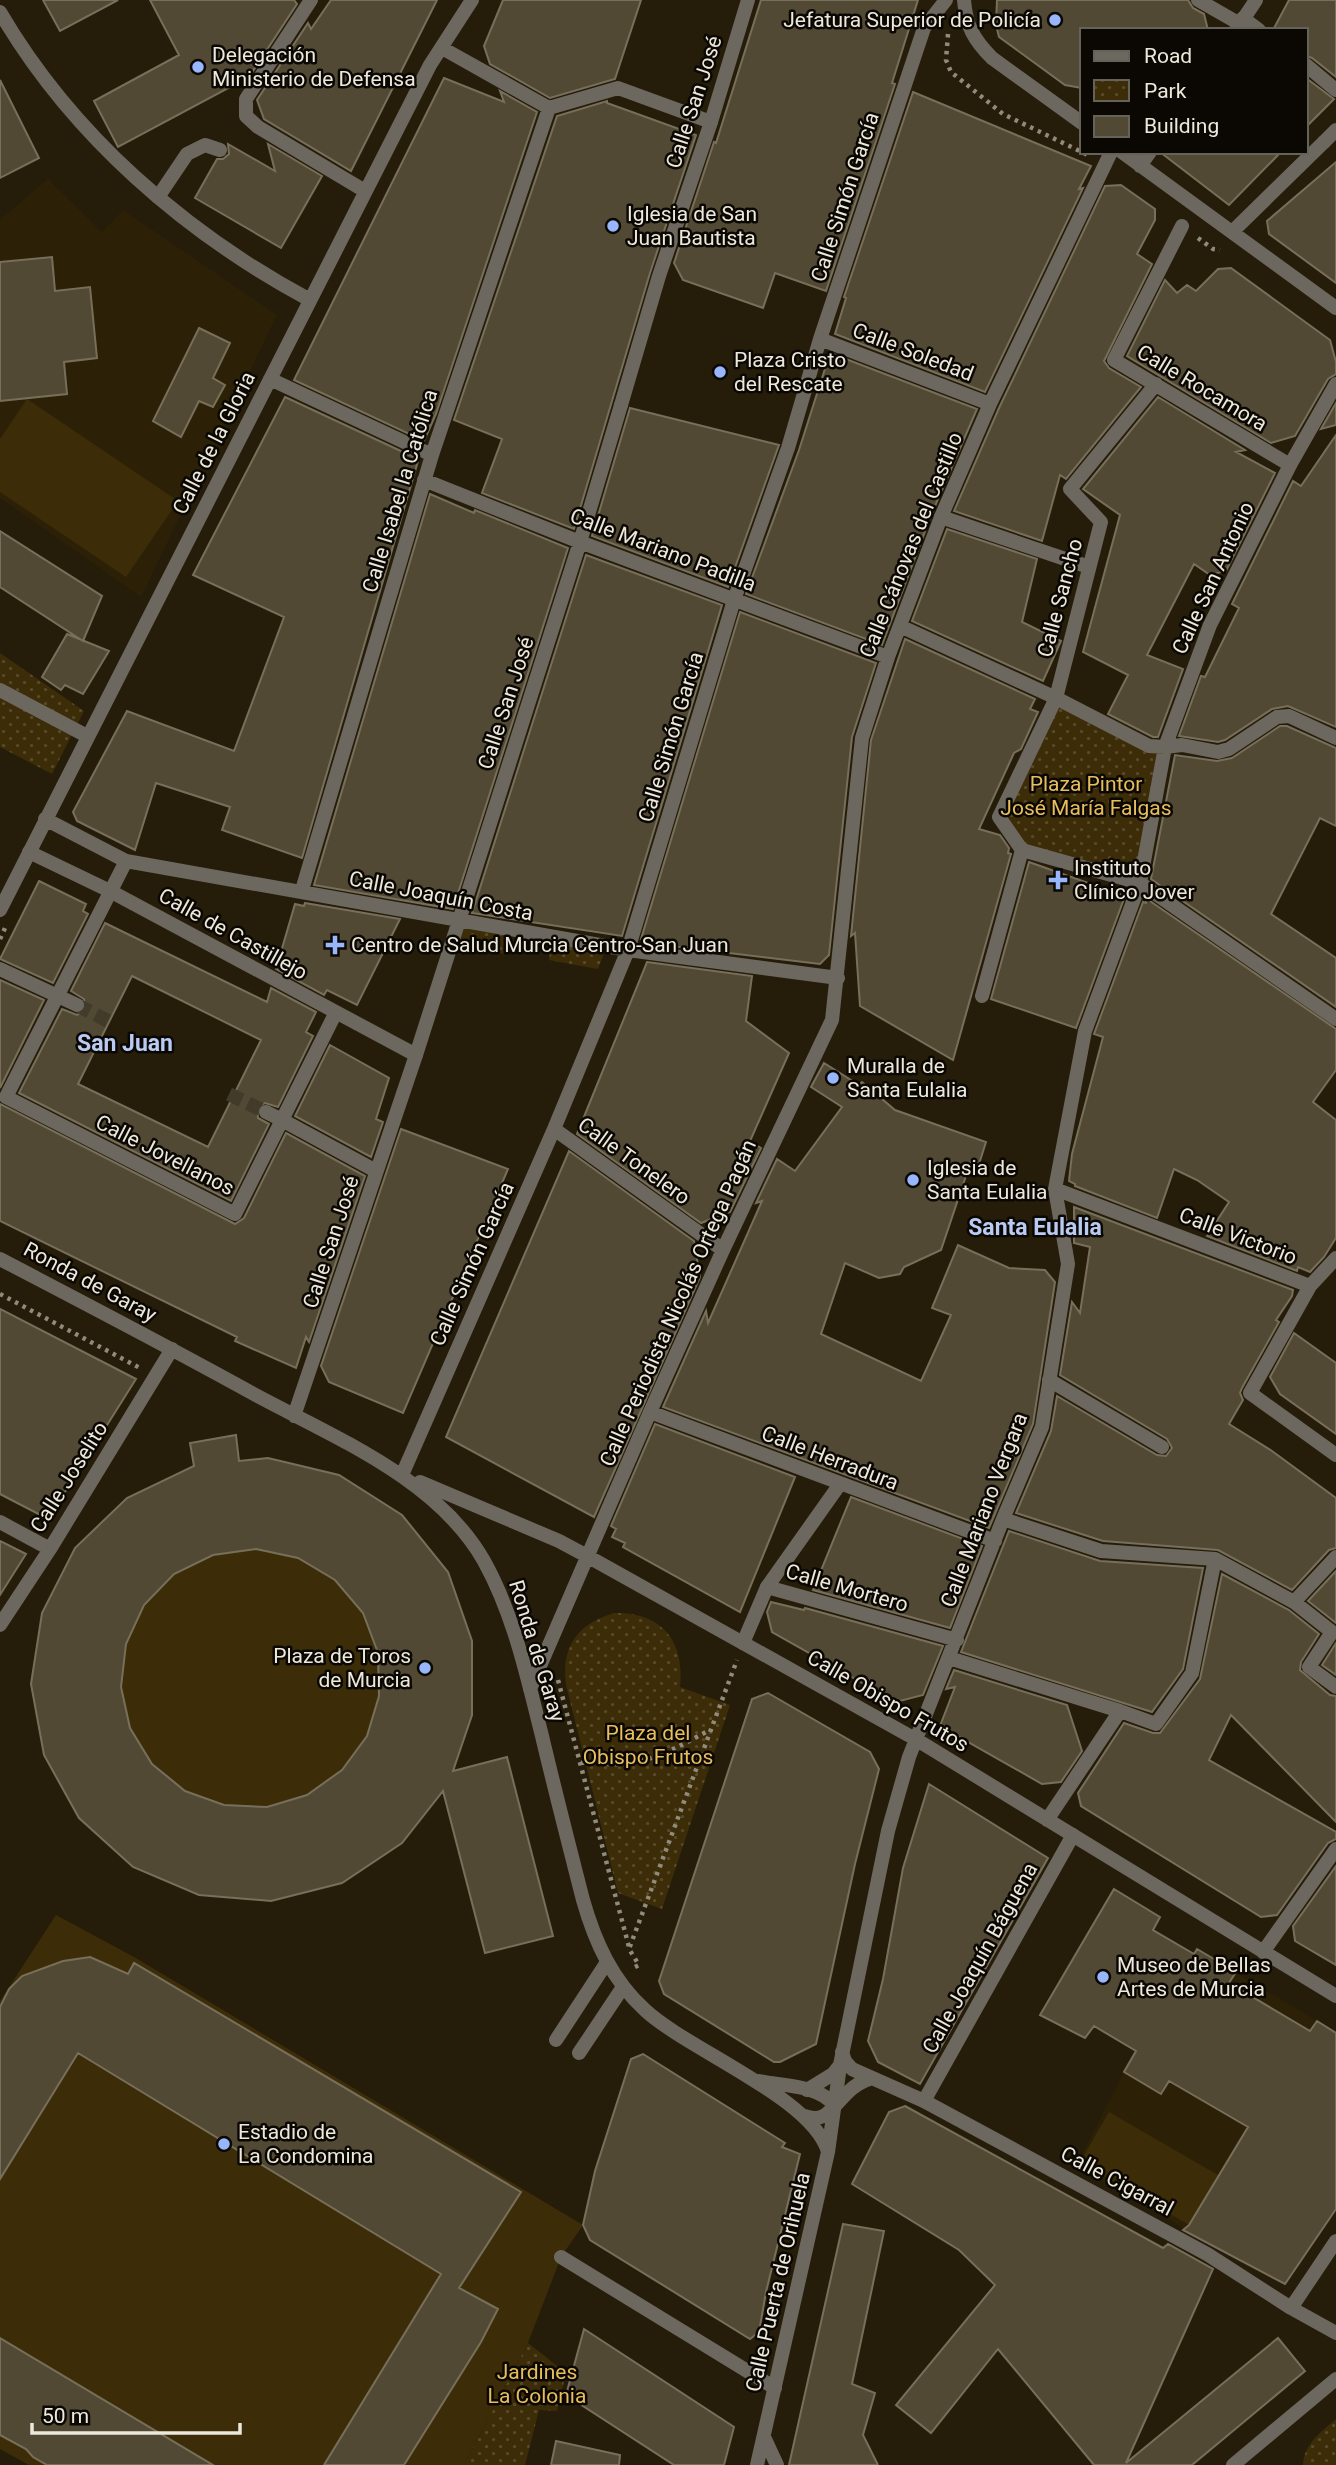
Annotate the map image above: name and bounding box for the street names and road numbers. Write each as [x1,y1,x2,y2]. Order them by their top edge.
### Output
street label: Calle San José [661,33,727,171]
street label: Calle Simón García [806,109,884,285]
street label: Calle Soledad [849,318,977,386]
street label: Calle Rocamora [1133,340,1271,436]
street label: Calle de la Gloria [168,368,260,518]
street label: Calle Isabel la Católica [358,387,442,595]
street label: Calle Cánovas del Castillo [855,429,967,661]
street label: Calle San Antonio [1167,498,1259,658]
street label: Calle Mariano Padilla [567,504,759,596]
street label: Calle Sancho [1033,536,1087,660]
street label: Calle San José [473,634,539,772]
street label: Calle Simón García [634,649,708,825]
street label: Calle Joaquín Costa [347,866,535,926]
street label: Calle de Castillejo [155,883,311,985]
street label: Calle Jovellanos [92,1110,238,1200]
street label: Calle Tonelero [573,1112,695,1210]
street label: Calle Periodista Nicolás Ortega Pagán [595,1136,761,1470]
street label: Calle San José [298,1173,364,1311]
street label: Calle Simón García [425,1178,519,1350]
street label: Calle Victorio [1176,1203,1300,1269]
street label: Ronda de Garay [20,1237,160,1327]
street label: Calle Mariano Vergara [936,1409,1032,1611]
street label: Calle Joselito [25,1417,113,1537]
street label: Calle Herradura [758,1421,902,1495]
street label: Calle Mortero [783,1559,911,1617]
street label: Ronda de Garay [504,1577,570,1725]
street label: Calle Obispo Frutos [803,1645,973,1757]
street label: Calle Joaquín Báguena [918,1859,1042,2057]
street label: Calle Cigarral [1057,2141,1177,2221]
street label: Calle Puerta de Orihuela [741,2170,815,2394]

